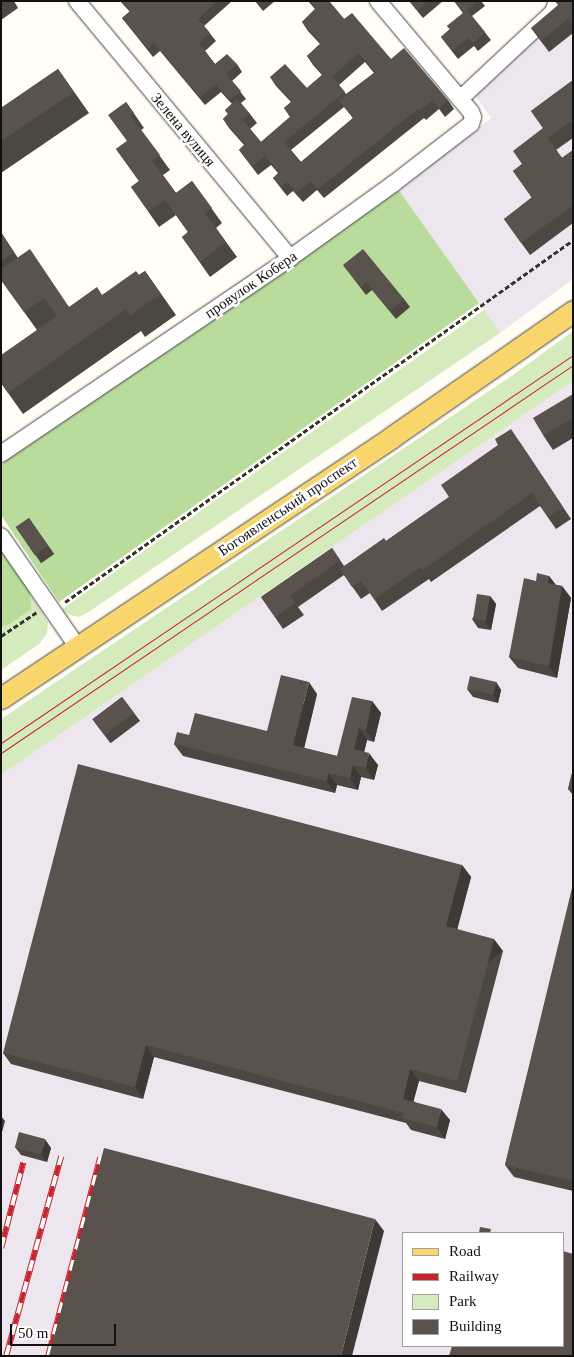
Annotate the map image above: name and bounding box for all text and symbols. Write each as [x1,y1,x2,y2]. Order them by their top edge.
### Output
street label: Зелена вулиця [147,90,219,170]
street label: провулок Кобера [201,247,301,323]
street label: Богоявленський проспект [215,454,361,560]
legend [402,1232,564,1347]
text: Road [449,1243,481,1259]
text: Railway [449,1268,499,1284]
text: Park [449,1293,477,1309]
scale bar [12,1314,119,1346]
text: Building [449,1318,502,1334]
text: 50 m [18,1325,48,1341]

